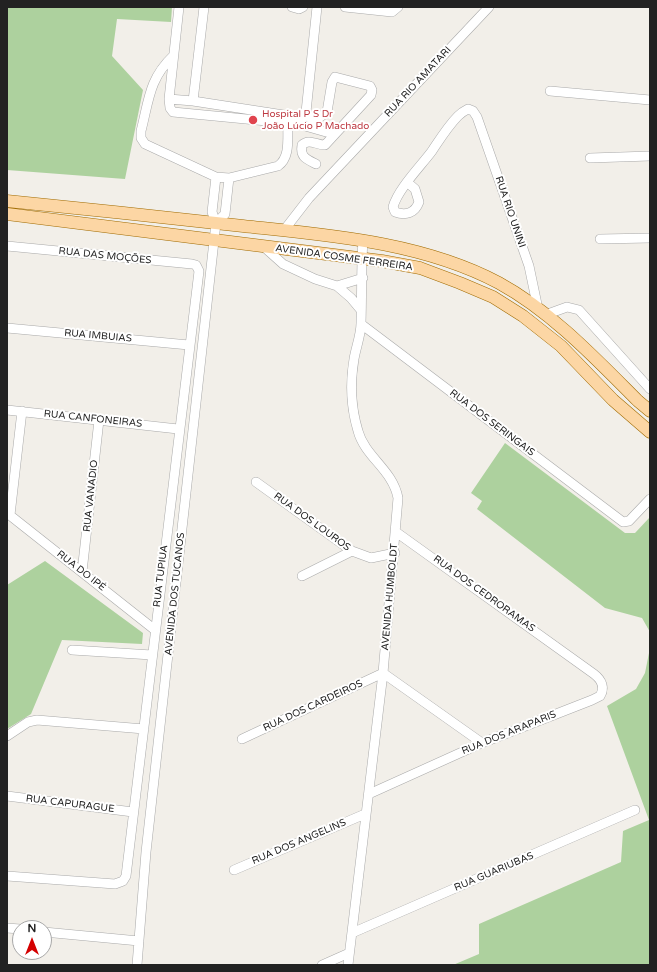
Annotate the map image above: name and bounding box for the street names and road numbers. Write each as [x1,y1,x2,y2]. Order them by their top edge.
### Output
street label: RUA RIO AMATARI [382,44,454,120]
street label: RUA RIO UNINI [492,175,528,249]
street label: AVENIDA COSME FERREIRA [274,242,414,274]
street label: RUA DAS MOÇÕES [58,245,152,267]
street label: RUA IMBUIAS [64,327,132,345]
street label: RUA DOS SERINGAIS [447,387,537,459]
street label: RUA CANFONEIRAS [43,408,143,430]
street label: RUA VANADIO [81,459,101,533]
street label: RUA DOS LOUROS [271,490,353,554]
street label: AVENIDA DOS TUCANOS [163,532,187,656]
street label: AVENIDA HUMBOLDT [379,543,401,651]
street label: RUA TUPIUA [151,544,171,608]
street label: RUA DO IPÉ [54,548,108,594]
street label: RUA DOS CEDRORAMAS [431,553,537,635]
street label: RUA DOS CARDEIROS [261,678,365,734]
street label: RUA DOS ARAPARIS [460,709,558,757]
street label: RUA CAPURAGUE [25,793,115,815]
street label: RUA DOS ANGELINS [250,817,348,867]
street label: RUA GUARIUBAS [453,850,535,894]

